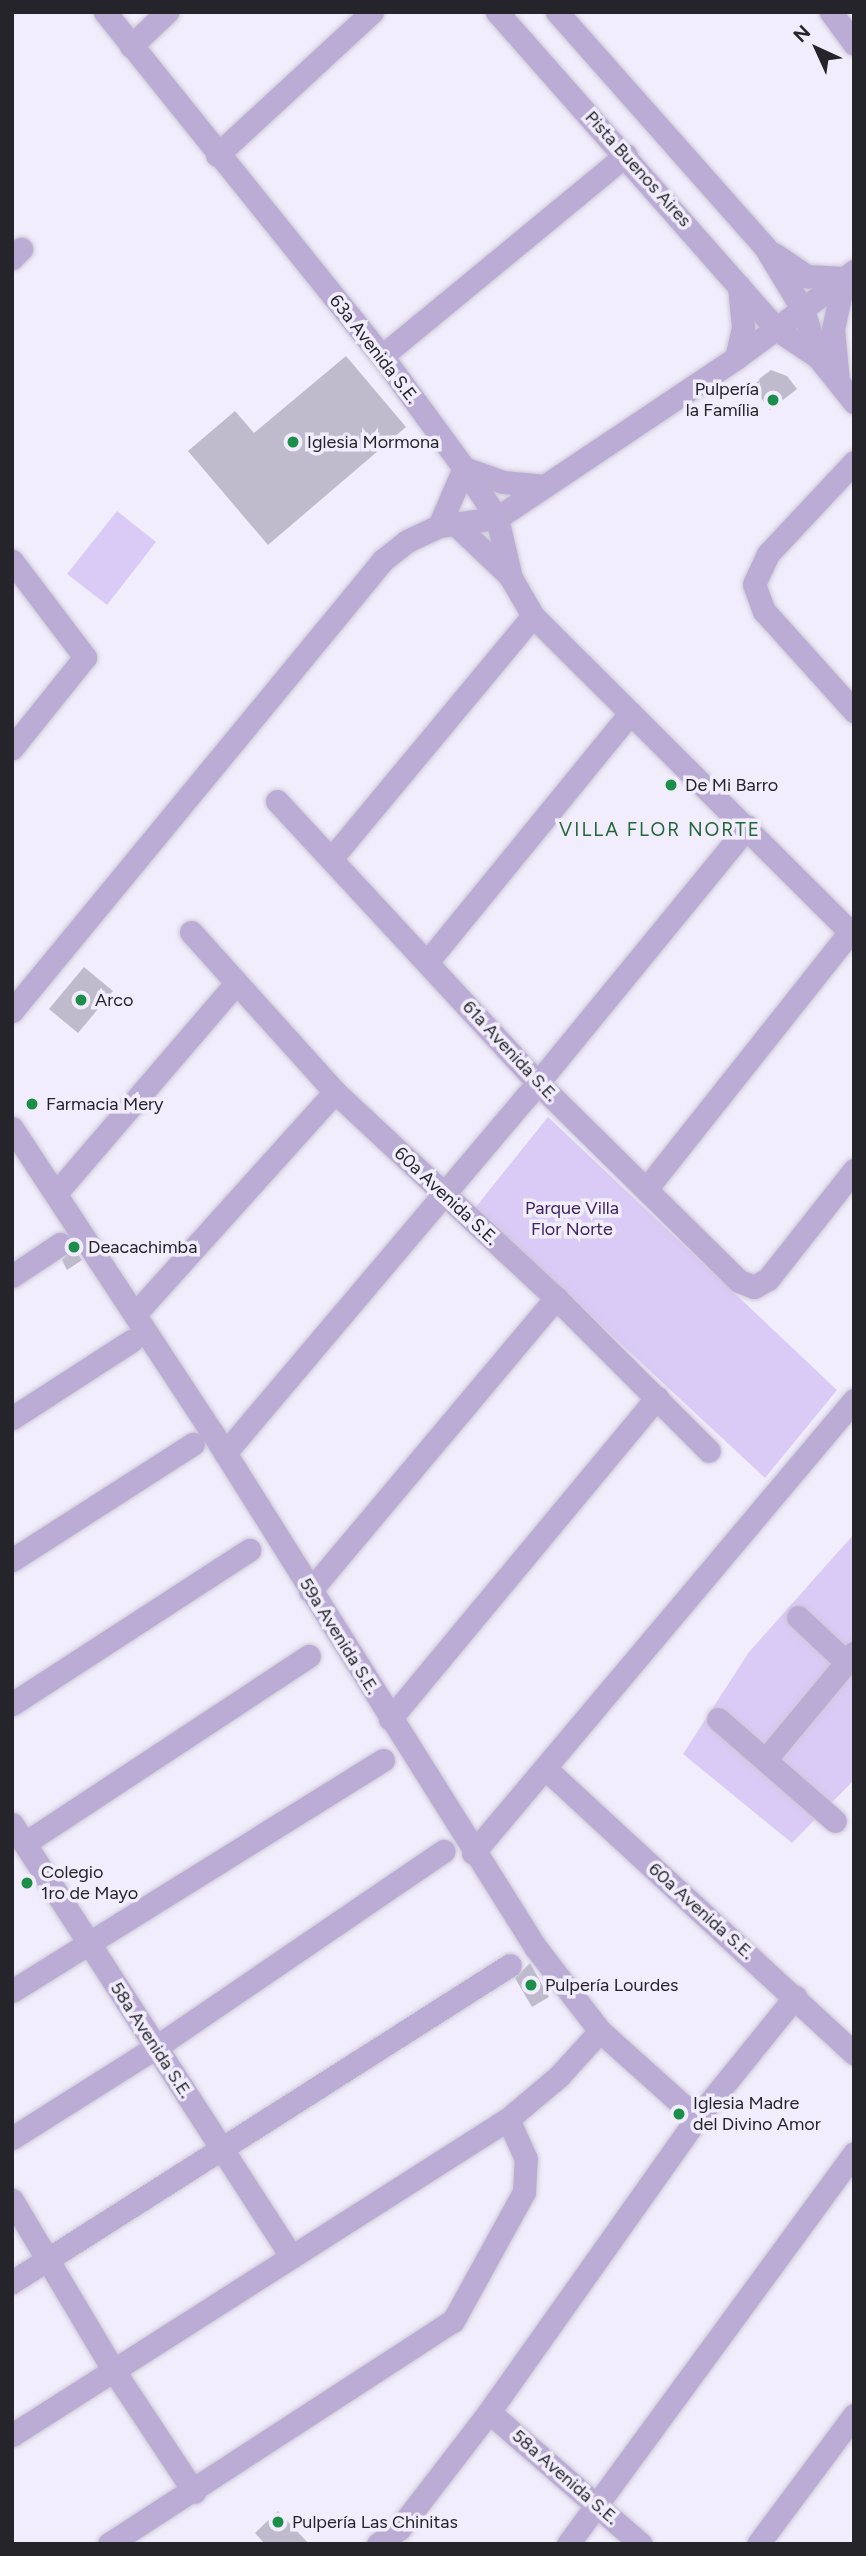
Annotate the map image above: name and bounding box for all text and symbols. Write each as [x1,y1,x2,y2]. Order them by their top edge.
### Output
north arrow [782,14,852,84]
text: N [788,20,815,47]
street label: Pista Buenos Aires [580,107,696,231]
street label: 63a Avenida S.E. [325,290,423,408]
place label: Pulpería la Família [686,379,759,422]
marker: Pulpería la Família [765,392,781,408]
place label: Iglesia Mormona [307,431,439,453]
marker: Iglesia Mormona [285,434,301,450]
place label: De Mi Barro [685,774,778,796]
marker: De Mi Barro [663,777,679,793]
district label: VILLA FLOR NORTE [561,819,759,841]
place label: Arco [95,989,133,1011]
marker: Arco [73,992,89,1008]
street label: 61a Avenida S.E. [458,996,562,1106]
place label: Farmacia Mery [46,1093,164,1115]
marker: Farmacia Mery [24,1096,40,1112]
street label: 60a Avenida S.E. [390,1142,502,1250]
park label: Parque Villa Flor Norte [525,1198,619,1240]
place label: Deacachimba [88,1236,197,1258]
marker: Deacachimba [66,1239,82,1255]
street label: 59a Avenida S.E. [295,1574,383,1698]
street label: 60a Avenida S.E. [644,1858,758,1964]
place label: Colegio 1ro de Mayo [41,1862,138,1904]
marker: Colegio 1ro de Mayo [19,1875,35,1891]
place label: Pulpería Lourdes [545,1974,678,1996]
marker: Pulpería Lourdes [523,1977,539,1993]
street label: 58a Avenida S.E. [106,1978,196,2102]
place label: Iglesia Madre del Divino Amor [693,2093,821,2136]
marker: Iglesia Madre del Divino Amor [671,2106,687,2122]
street label: 58a Avenida S.E. [508,2425,622,2529]
place label: Pulpería Las Chinitas [292,2511,458,2533]
marker: Pulpería Las Chinitas [270,2514,286,2530]

